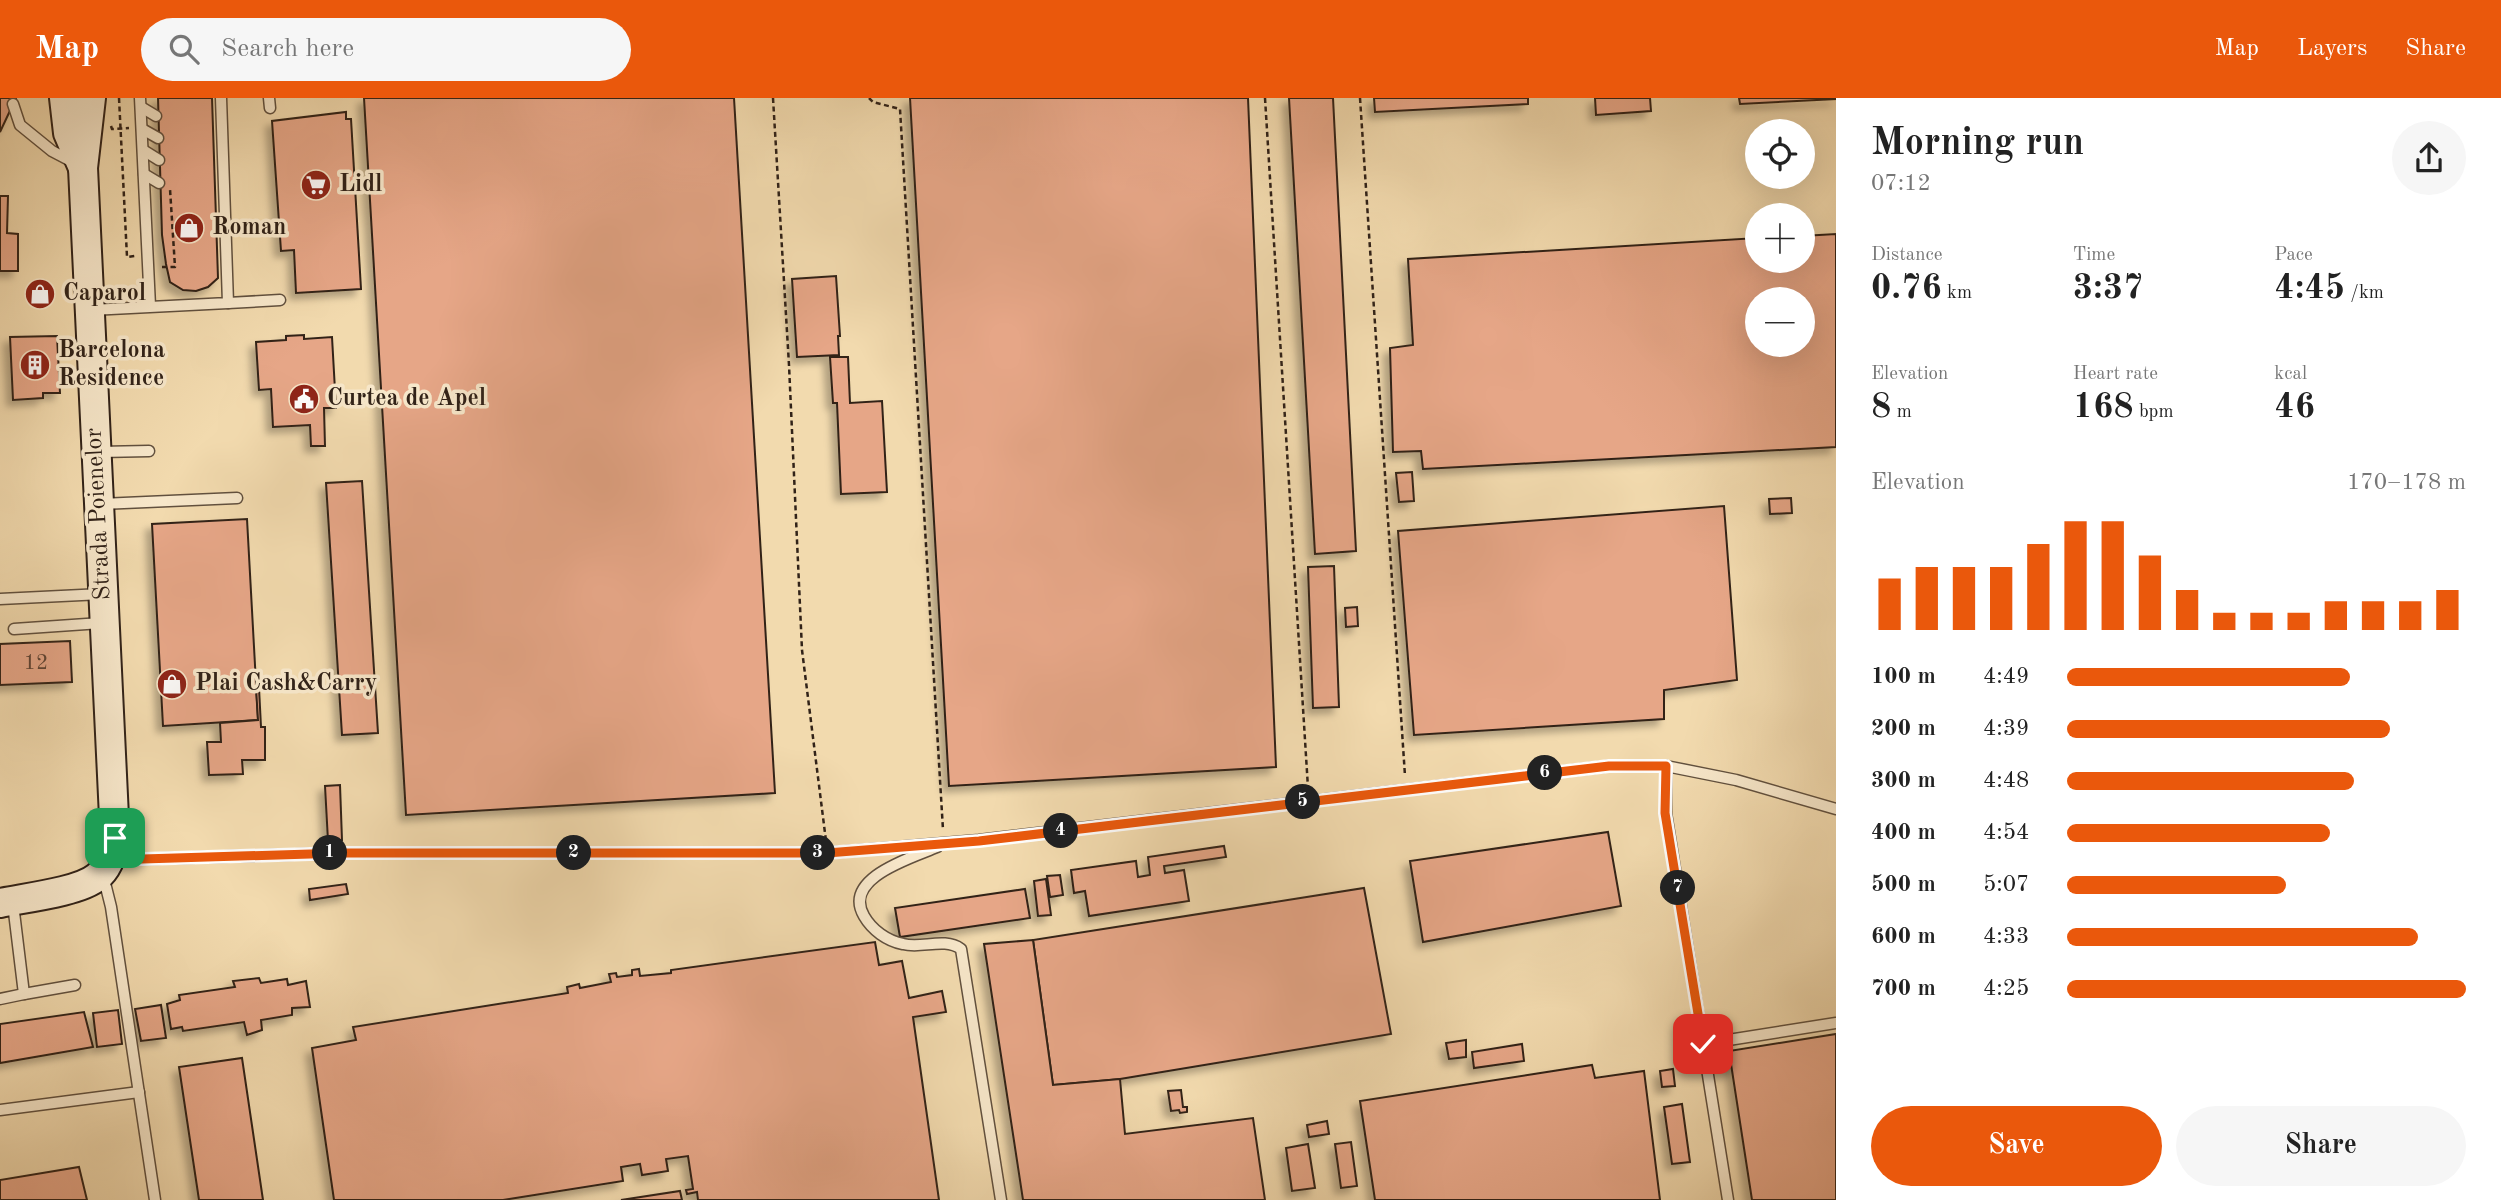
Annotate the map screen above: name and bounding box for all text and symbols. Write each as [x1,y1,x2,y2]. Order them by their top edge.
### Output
search box [141,18,631,81]
icon: search [165,30,203,68]
text: Map [35,33,99,66]
text: Search here [221,36,354,62]
text: Map [2215,37,2259,61]
text: Layers [2297,37,2367,61]
text: Share [2405,37,2466,61]
map controls [1745,119,1815,357]
button: locate [1745,119,1815,189]
button: share [2392,121,2466,195]
text: Morning run [1871,125,2084,163]
supermarket icon: Lidl [299,168,333,202]
text: 07:12 [1871,172,1931,195]
place label: Lidl [339,173,383,197]
button: + [1745,203,1815,273]
shop icon: Roman [172,211,206,245]
place label: Roman [212,216,286,240]
text: Distance [1871,246,1943,265]
text: Time [2073,246,2115,265]
text: Pace [2274,246,2313,265]
text: 0.76 [1871,271,1942,306]
text: 3:37 [2073,271,2143,306]
text: 4:45 [2274,271,2345,306]
shop icon: Caparol [23,277,57,311]
place label: Caparol [63,282,146,306]
text: km [1942,284,1972,303]
text: /km [2345,284,2384,303]
button: − [1745,287,1815,357]
place label: Barcelona Residence [58,339,165,391]
building icon: Barcelona Residence [18,348,52,382]
text: Elevation [1871,365,1948,384]
text: Heart rate [2073,365,2158,384]
text: kcal [2274,365,2307,384]
public building icon: Curtea de Apel [287,382,321,416]
place label: Curtea de Apel [327,387,486,411]
text: 8 [1871,390,1891,425]
text: 168 [2073,390,2134,425]
text: 46 [2274,390,2315,425]
text: m [1891,403,1912,422]
text: bpm [2134,403,2174,422]
street label: Strada Poienelor [82,427,116,601]
text: Elevation [1871,471,1965,494]
text: 170–178 m [2347,471,2466,494]
house number: 12 [24,653,48,674]
text: 100 m [1871,665,1936,688]
text: 4:49 [1983,665,2029,688]
shop icon: Plai Cash&Carry [155,667,189,701]
place label: Plai Cash&Carry [195,672,377,696]
text: 200 m [1871,717,1936,740]
text: 4:39 [1983,717,2029,740]
pin: 6 [1528,756,1562,790]
text: 6 [1539,763,1550,782]
text: 300 m [1871,769,1936,792]
text: 4:48 [1983,769,2029,792]
pin: 5 [1286,784,1320,820]
text: 5 [1297,792,1308,811]
pin [85,808,145,868]
pin: 4 [1044,814,1078,848]
icon: arrive [96,819,134,857]
text: 4 [1055,821,1066,840]
text: 400 m [1871,821,1936,844]
text: 4:54 [1983,821,2029,844]
pin: 1 [312,836,348,870]
pin: 2 [556,836,592,870]
pin: 3 [800,836,836,870]
text: 1 [324,843,335,862]
text: 2 [568,843,579,862]
text: 3 [812,843,823,862]
pin: 7 [1660,870,1696,906]
text: 500 m [1871,873,1936,896]
text: 5:07 [1983,873,2029,896]
text: 7 [1672,878,1683,897]
text: 600 m [1871,925,1936,948]
text: 4:33 [1983,925,2029,948]
text: 700 m [1871,977,1936,1000]
text: 4:25 [1983,977,2029,1000]
pin [1673,1014,1733,1074]
icon: check [1684,1025,1722,1063]
button: Save [1871,1106,2162,1186]
button: Share [2176,1106,2466,1186]

